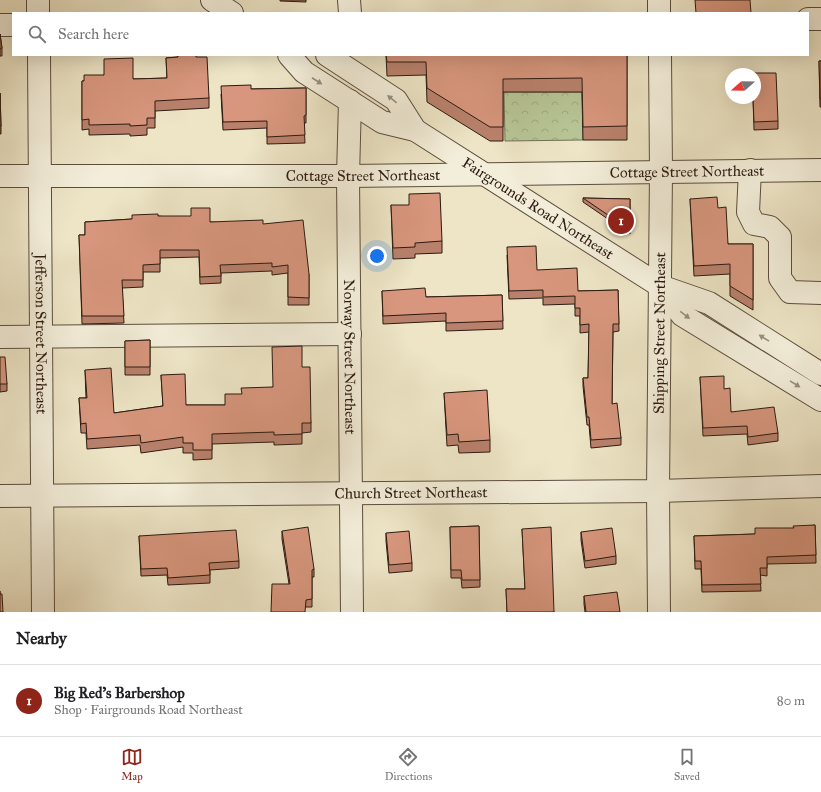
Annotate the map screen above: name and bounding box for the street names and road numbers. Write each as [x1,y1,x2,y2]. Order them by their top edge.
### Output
street label: Fairgrounds Road Northeast [459,153,618,264]
street label: Cottage Street Northeast [610,162,765,182]
street label: Cottage Street Northeast [286,166,441,185]
street label: Shipping Street Northeast [650,251,669,414]
street label: Jefferson Street Northeast [30,252,51,415]
street label: Norway Street Northeast [340,279,359,435]
street label: Church Street Northeast [334,483,488,502]

